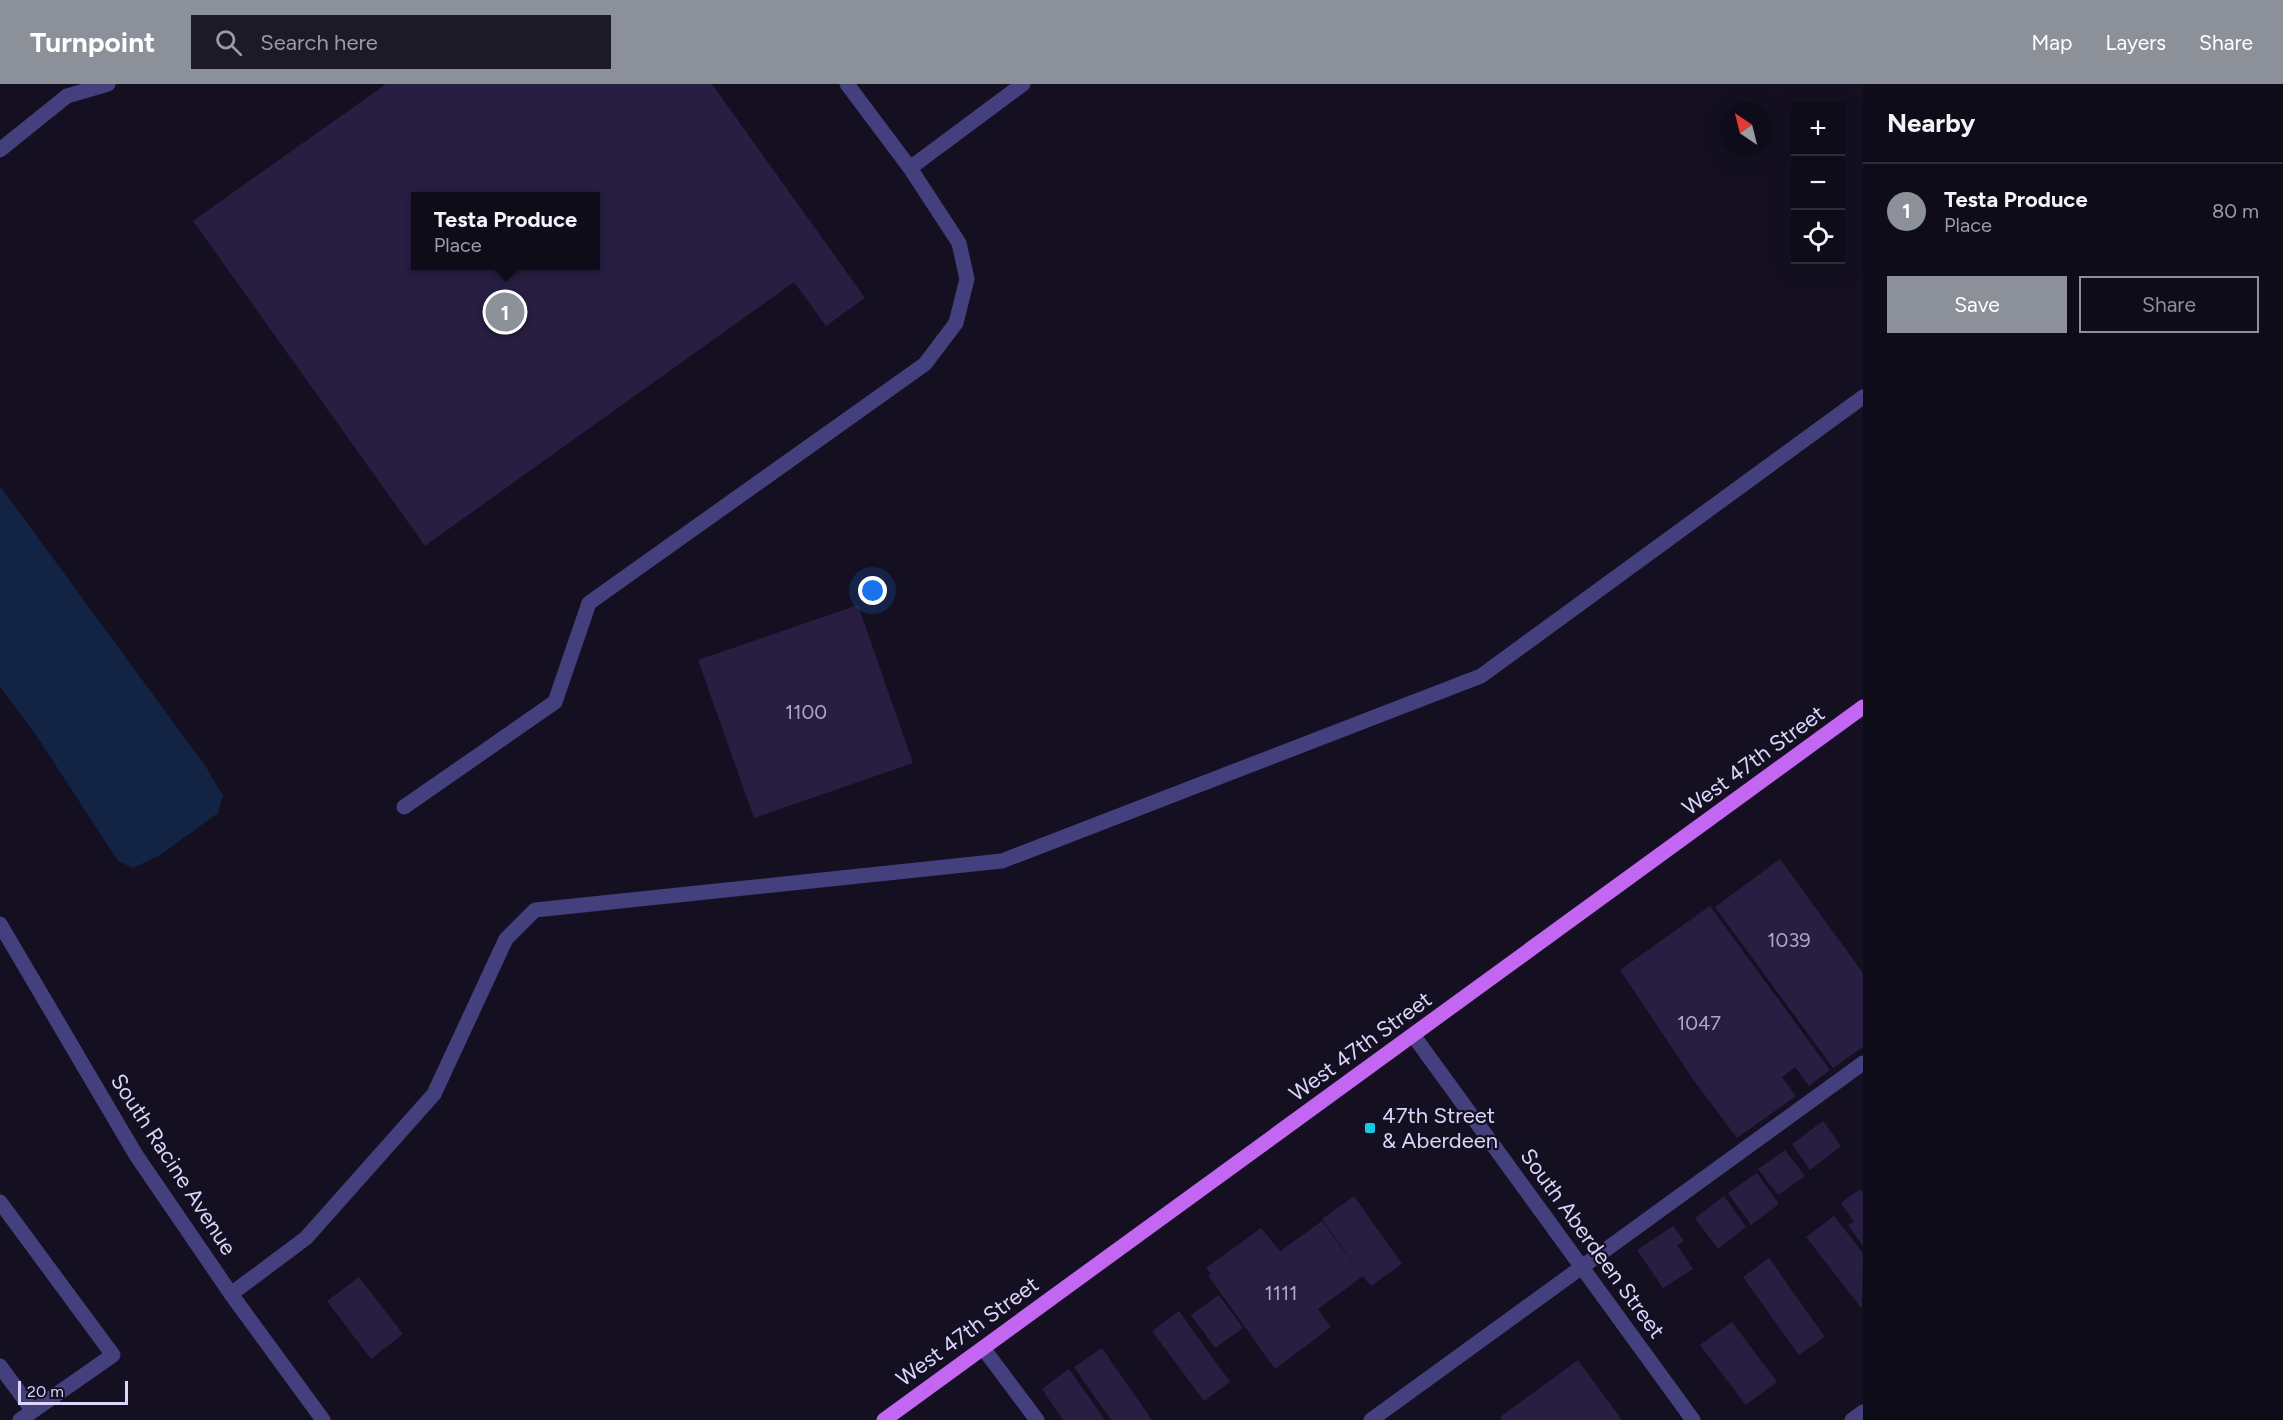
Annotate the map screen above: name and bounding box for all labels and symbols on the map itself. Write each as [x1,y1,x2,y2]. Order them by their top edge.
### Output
north arrow [1719,102,1773,156]
pin: 1 [486,290,524,334]
your location [858,576,887,605]
house number: 1100 [785,700,827,724]
street label: West 47th Street [1677,700,1830,821]
house number: 1039 [1767,928,1811,952]
street label: West 47th Street [1284,986,1437,1107]
house number: 1047 [1677,1011,1721,1035]
street label: South Racine Avenue [105,1069,242,1260]
place label: 47th Street & Aberdeen [1382,1102,1498,1154]
marker: 47th Street & Aberdeen [1363,1121,1377,1135]
street label: South Aberdeen Street [1515,1143,1671,1343]
street label: West 47th Street [891,1271,1044,1392]
house number: 1111 [1264,1281,1298,1305]
scale bar [18,1378,128,1406]

